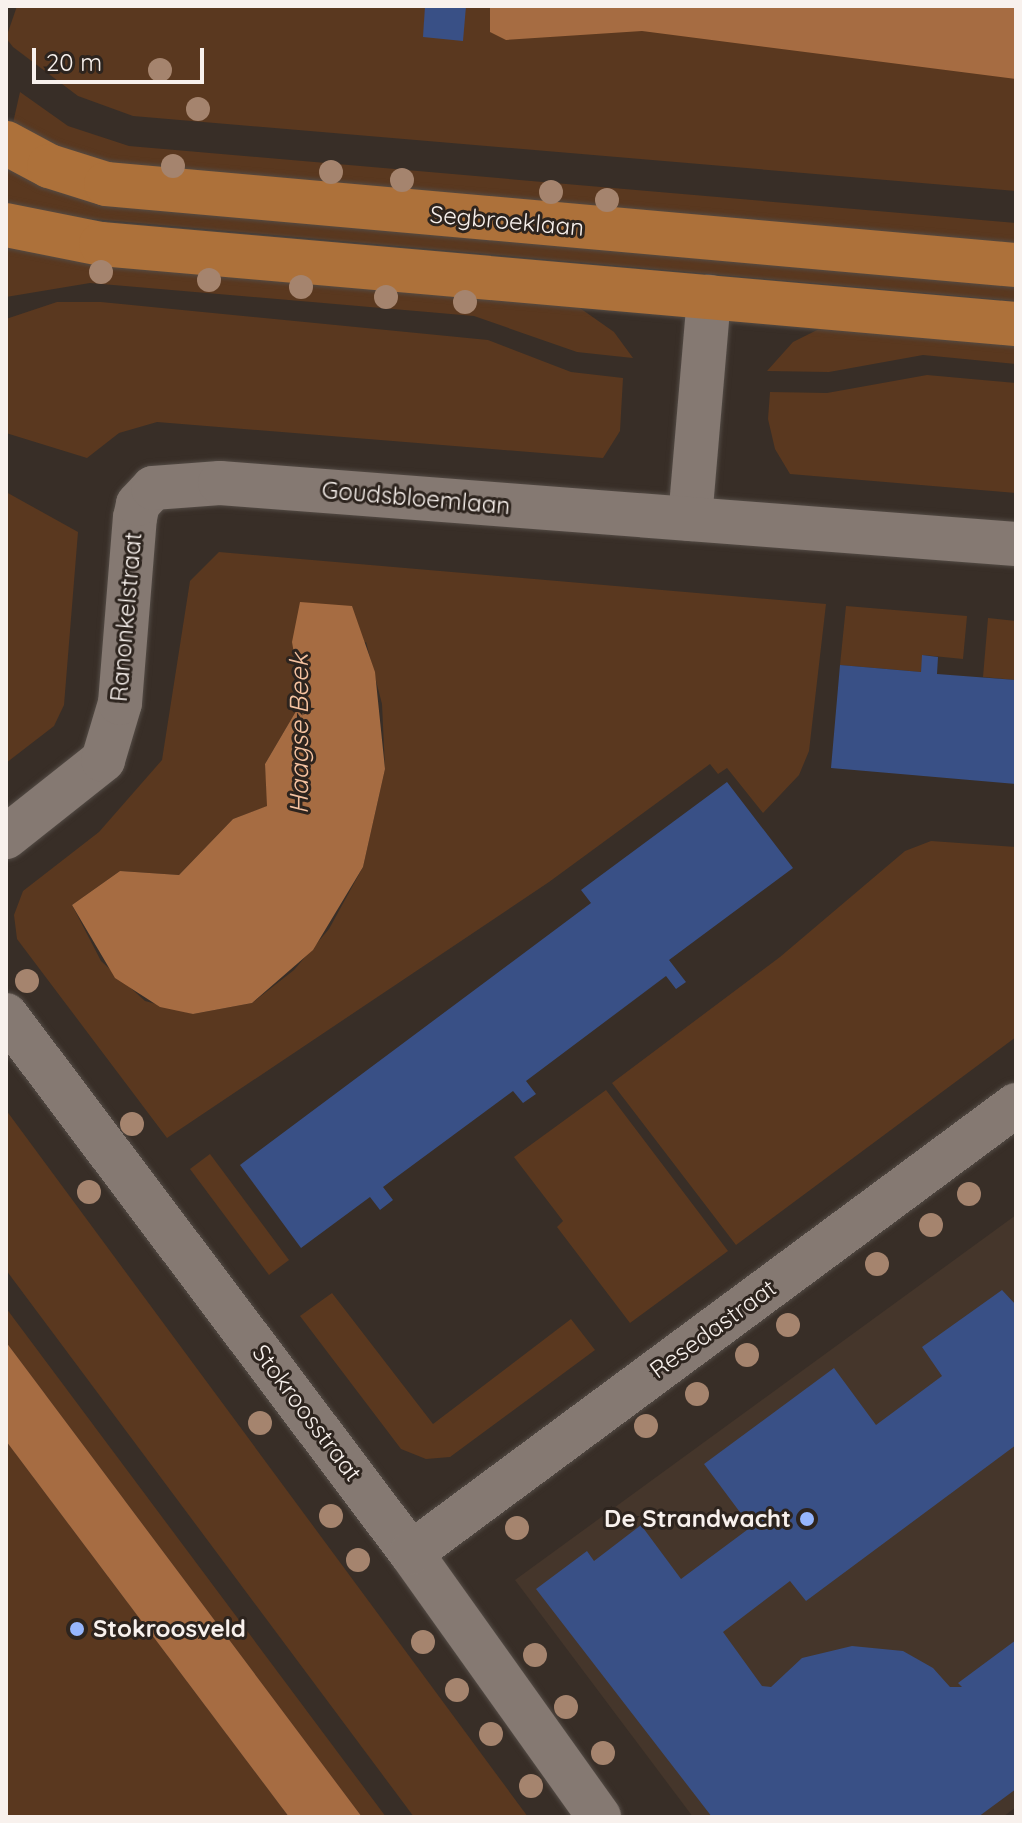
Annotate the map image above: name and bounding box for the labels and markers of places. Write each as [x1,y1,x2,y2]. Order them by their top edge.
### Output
place label: De Strandwacht [604,1505,791,1533]
marker: De Strandwacht [798,1510,816,1528]
place label: Stokroosveld [93,1615,246,1643]
marker: Stokroosveld [68,1620,86,1638]

